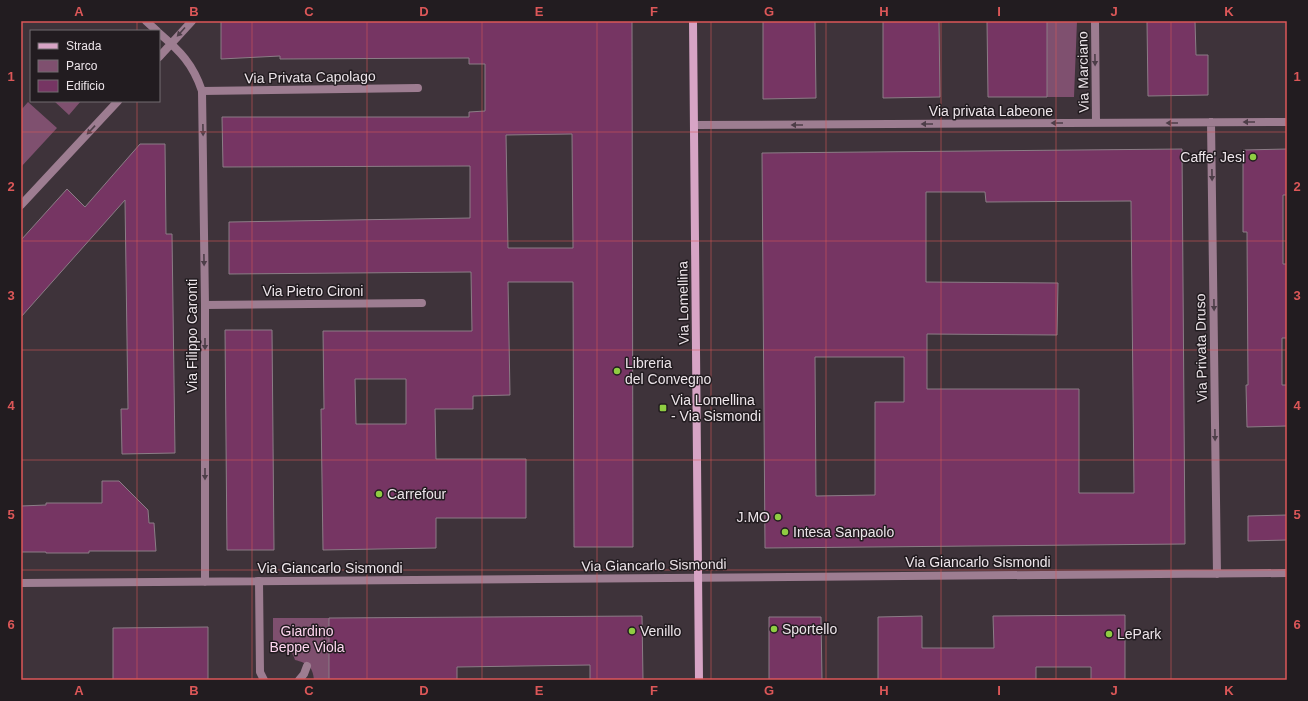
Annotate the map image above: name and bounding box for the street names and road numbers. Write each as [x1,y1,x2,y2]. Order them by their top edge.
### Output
street label: Via Marciano [1074,31,1092,113]
street label: Via Privata Capolago [244,68,376,86]
street label: Via privata Labeone [929,103,1053,119]
street label: Via Lomellina [674,261,692,345]
street label: Via Filippo Caronti [184,279,200,393]
street label: Via Pietro Cironi [263,283,363,299]
street label: Via Privata Druso [1192,293,1210,402]
street label: Via Giancarlo Sismondi [905,554,1051,570]
street label: Via Giancarlo Sismondi [581,556,727,574]
street label: Via Giancarlo Sismondi [257,560,403,576]

